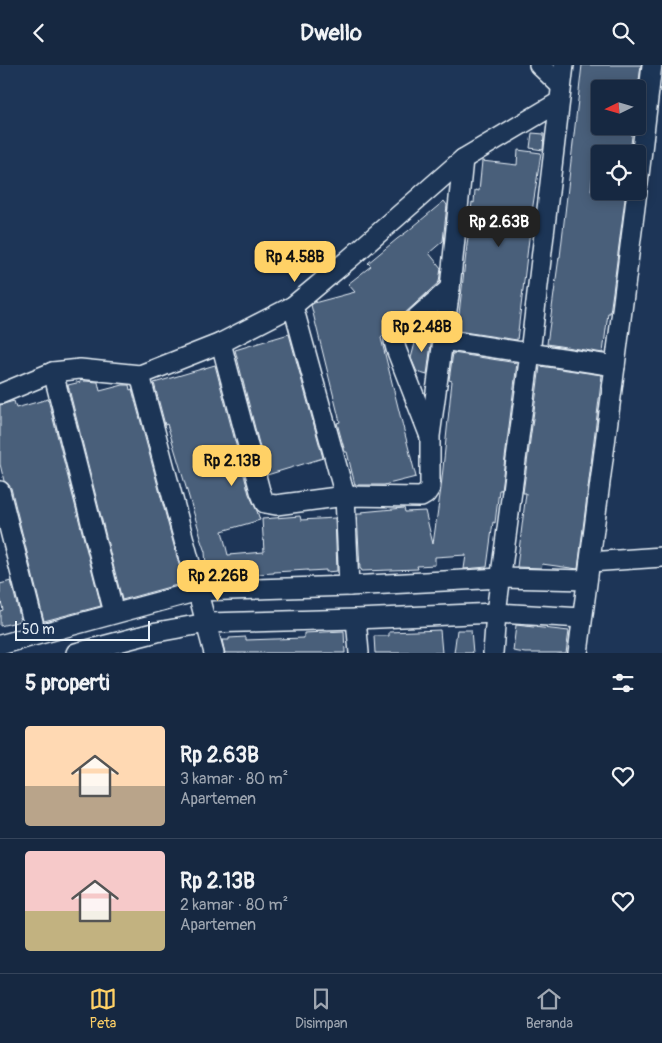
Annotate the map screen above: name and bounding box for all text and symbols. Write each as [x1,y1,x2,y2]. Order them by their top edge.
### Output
icon: back [25,19,53,47]
text: Dwello [300,19,362,47]
icon: search [609,19,637,47]
north arrow [591,80,646,135]
map controls [591,80,646,200]
button: locate [591,145,646,200]
pin: Rp 2.63B [447,205,551,248]
text: Rp 2.63B [469,212,529,232]
pin: Rp 4.58B [243,241,347,283]
text: Rp 4.58B [266,247,324,267]
pin: Rp 2.48B [370,311,474,353]
text: Rp 2.48B [392,317,452,337]
pin: Rp 2.13B [180,445,284,487]
text: Rp 2.13B [204,451,260,471]
pin: Rp 2.26B [166,559,270,602]
text: Rp 2.26B [188,566,248,586]
scale bar [15,618,150,641]
text: 50 m [22,621,55,638]
icon: filters [609,669,637,697]
text: 5 properti [25,670,109,697]
text: Rp 2.63B [180,742,259,769]
icon: home [65,746,125,806]
icon: heart [609,762,637,790]
text: 3 kamar · 80 m² [180,769,288,789]
text: Apartemen [180,789,256,809]
text: Rp 2.13B [180,868,255,895]
icon: home [65,871,125,931]
icon: heart [609,887,637,915]
text: 2 kamar · 80 m² [180,895,288,915]
text: Apartemen [180,915,256,935]
tab: Peta [89,985,117,1032]
tab: Disimpan [295,985,348,1032]
tab: Beranda [526,985,573,1032]

